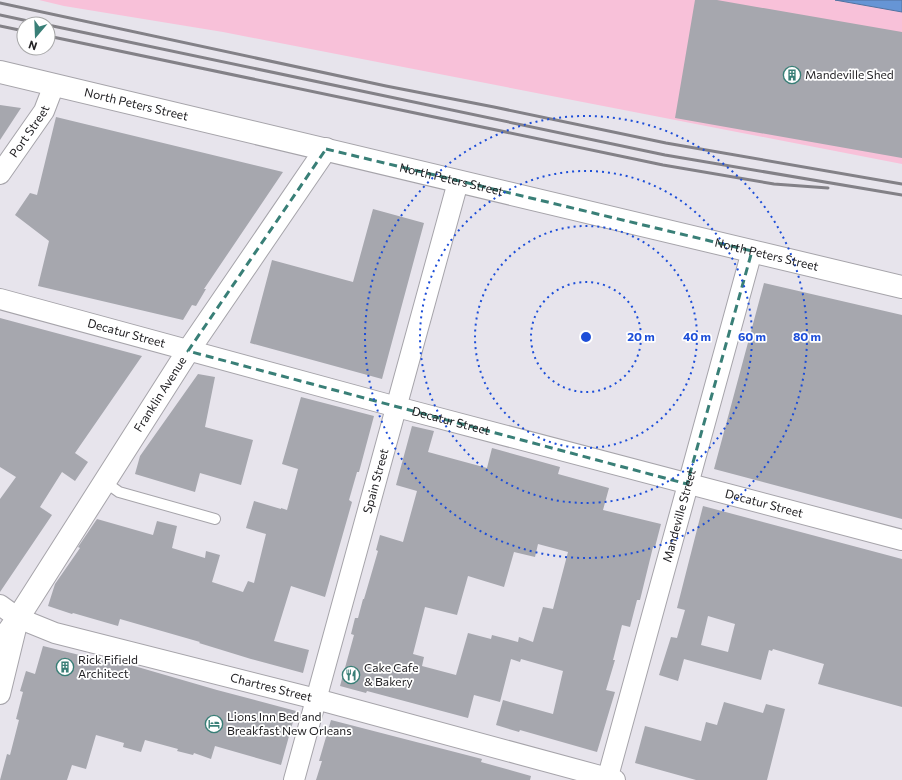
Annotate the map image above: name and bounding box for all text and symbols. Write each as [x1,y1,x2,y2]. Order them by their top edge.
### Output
north arrow [16,16,56,56]
text: N [27,38,39,53]
building icon: Mandeville Shed [782,65,802,85]
place label: Mandeville Shed [805,67,894,81]
street label: North Peters Street [83,84,190,123]
street label: Port Street [6,103,52,160]
street label: North Peters Street [398,159,505,198]
street label: North Peters Street [713,235,820,273]
street label: Decatur Street [86,315,167,350]
text: 20 m [627,329,655,343]
text: 40 m [683,329,711,343]
text: 60 m [738,329,766,343]
text: 80 m [793,329,821,343]
centre of rings [579,330,593,344]
street label: Franklin Avenue [130,354,189,434]
street label: Decatur Street [410,403,492,437]
street label: Spain Street [359,447,391,515]
street label: Mandeville Street [659,467,698,563]
street label: Decatur Street [724,486,805,520]
place label: Rick Fifield Architect [78,652,138,680]
building icon: Rick Fifield Architect [55,657,75,677]
place label: Cake Cafe & Bakery [364,660,419,688]
restaurant icon: Cake Cafe & Bakery [341,665,361,685]
street label: Chartres Street [229,670,314,704]
place label: Lions Inn Bed and Breakfast New Orleans [227,709,352,737]
hotel icon: Lions Inn Bed and Breakfast New Orleans [204,714,224,734]

